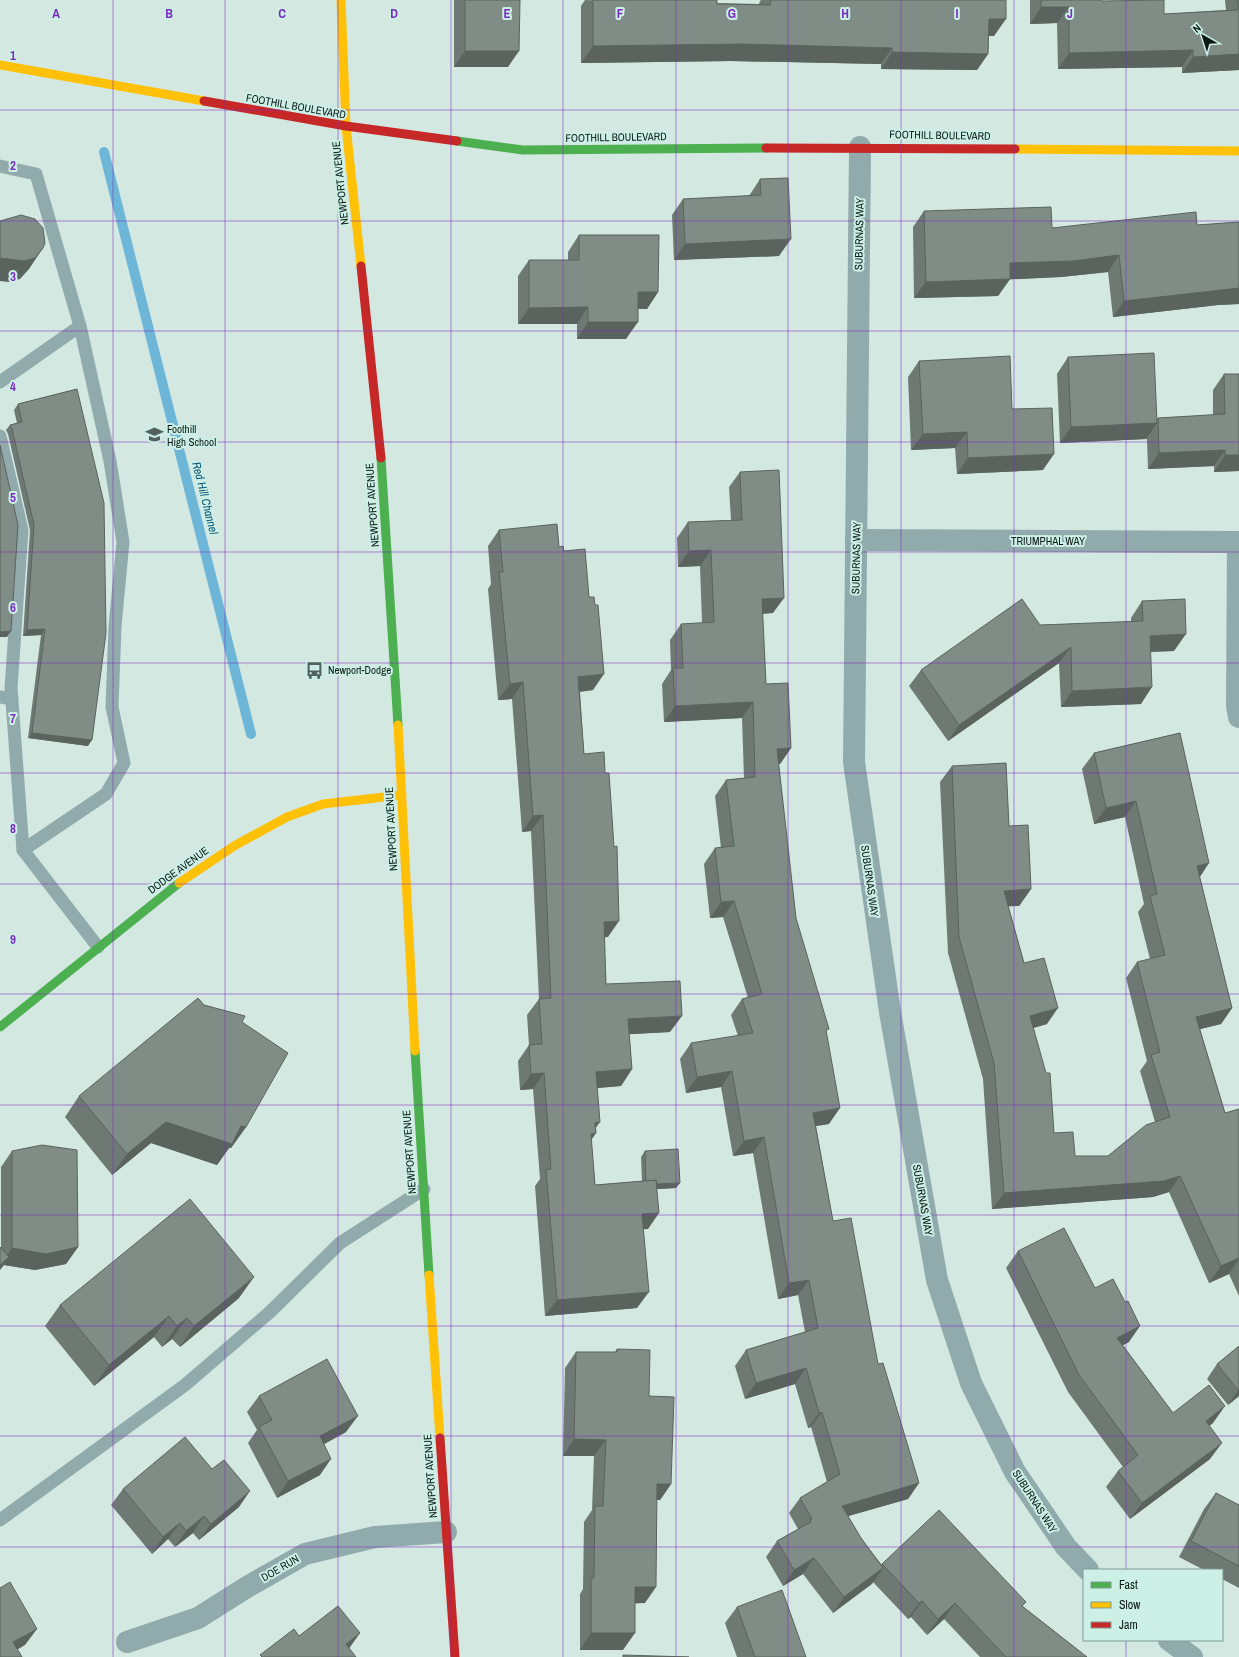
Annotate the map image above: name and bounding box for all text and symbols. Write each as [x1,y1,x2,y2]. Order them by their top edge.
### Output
text: A [52,5,60,22]
text: B [165,5,173,22]
text: C [278,5,286,22]
text: D [390,5,398,22]
text: E [503,5,511,22]
text: F [617,5,624,22]
text: G [728,5,736,22]
text: H [841,5,849,22]
text: I [956,5,959,22]
text: J [1067,5,1073,22]
north arrow [1183,16,1223,56]
text: N [1190,21,1204,36]
text: 1 [10,47,16,64]
street label: FOOTHILL BOULEVARD [245,90,347,122]
street label: FOOTHILL BOULEVARD [889,127,991,143]
street label: FOOTHILL BOULEVARD [565,129,667,145]
street label: NEWPORT AVENUE [329,140,351,226]
text: 2 [10,157,16,174]
street label: SUBURNAS WAY [851,198,867,270]
text: 3 [10,268,16,285]
text: 4 [10,378,16,395]
place label: Foothill High School [167,422,216,449]
school or university icon: Foothill High School [144,425,164,445]
water label: Red Hill Channel [188,460,222,537]
street label: NEWPORT AVENUE [362,462,382,548]
text: 5 [10,489,16,506]
street label: SUBURNAS WAY [848,522,864,594]
street label: TRIUMPHAL WAY [1011,534,1085,548]
text: 6 [10,599,16,616]
bus stop icon: Newport-Dodge [305,660,325,680]
place label: Newport-Dodge [328,663,391,677]
text: 7 [10,710,16,727]
street label: NEWPORT AVENUE [382,787,400,871]
text: 8 [10,820,16,837]
street label: DODGE AVENUE [145,843,211,897]
street label: SUBURNAS WAY [858,844,882,918]
text: 9 [10,931,16,948]
street label: NEWPORT AVENUE [399,1109,419,1195]
street label: SUBURNAS WAY [910,1163,936,1237]
street label: NEWPORT AVENUE [420,1433,440,1519]
street label: SUBURNAS WAY [1009,1467,1061,1535]
street label: DOE RUN [258,1552,302,1584]
legend [1083,1569,1223,1641]
text: Fast [1119,1577,1138,1593]
text: Slow [1119,1597,1141,1613]
text: Jam [1119,1617,1138,1633]

